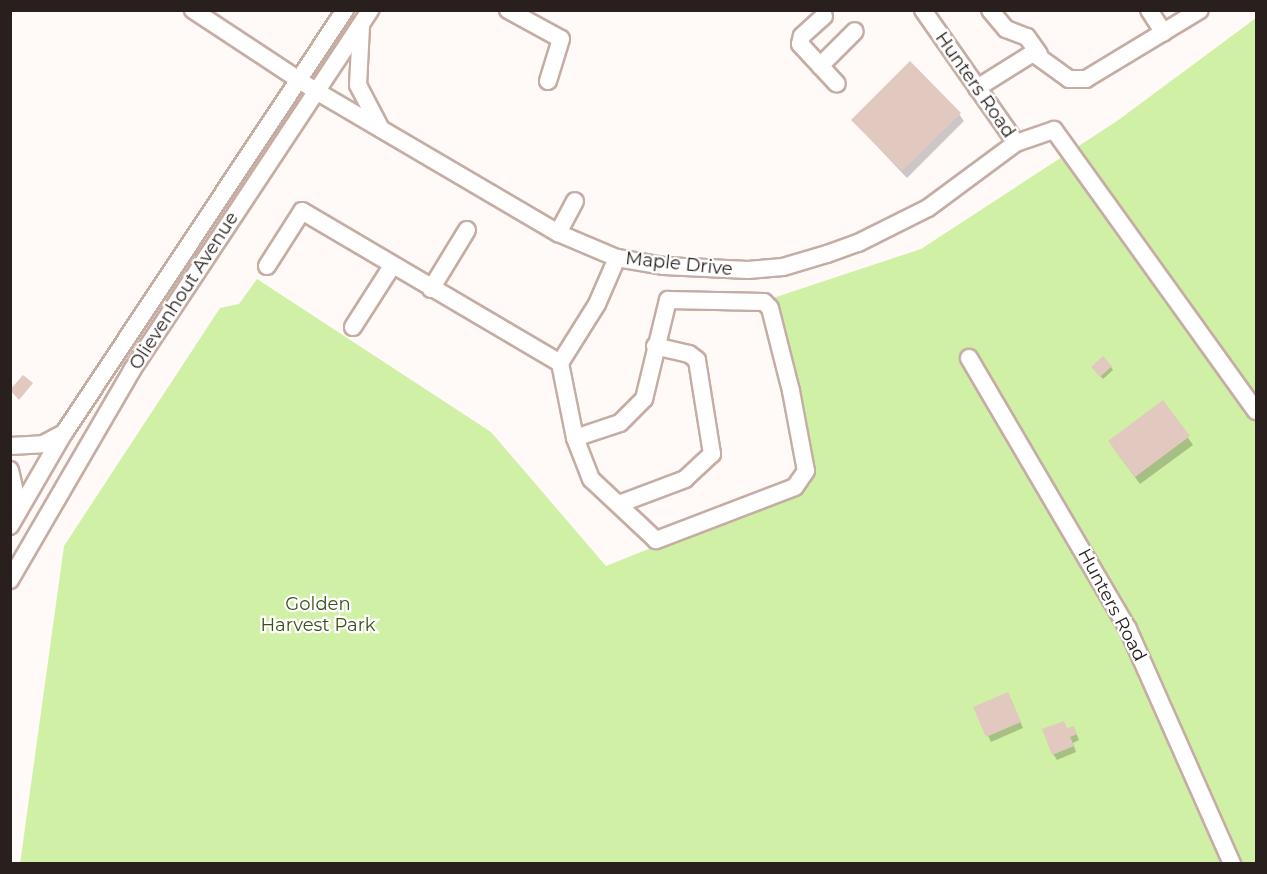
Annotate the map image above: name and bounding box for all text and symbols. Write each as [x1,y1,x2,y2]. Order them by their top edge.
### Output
street label: Hunters Road [930,28,1020,142]
street label: Olievenhout Avenue [125,208,243,374]
street label: Maple Drive [624,248,734,280]
street label: Hunters Road [1073,545,1151,665]
park label: Golden Harvest Park [260,594,376,636]

